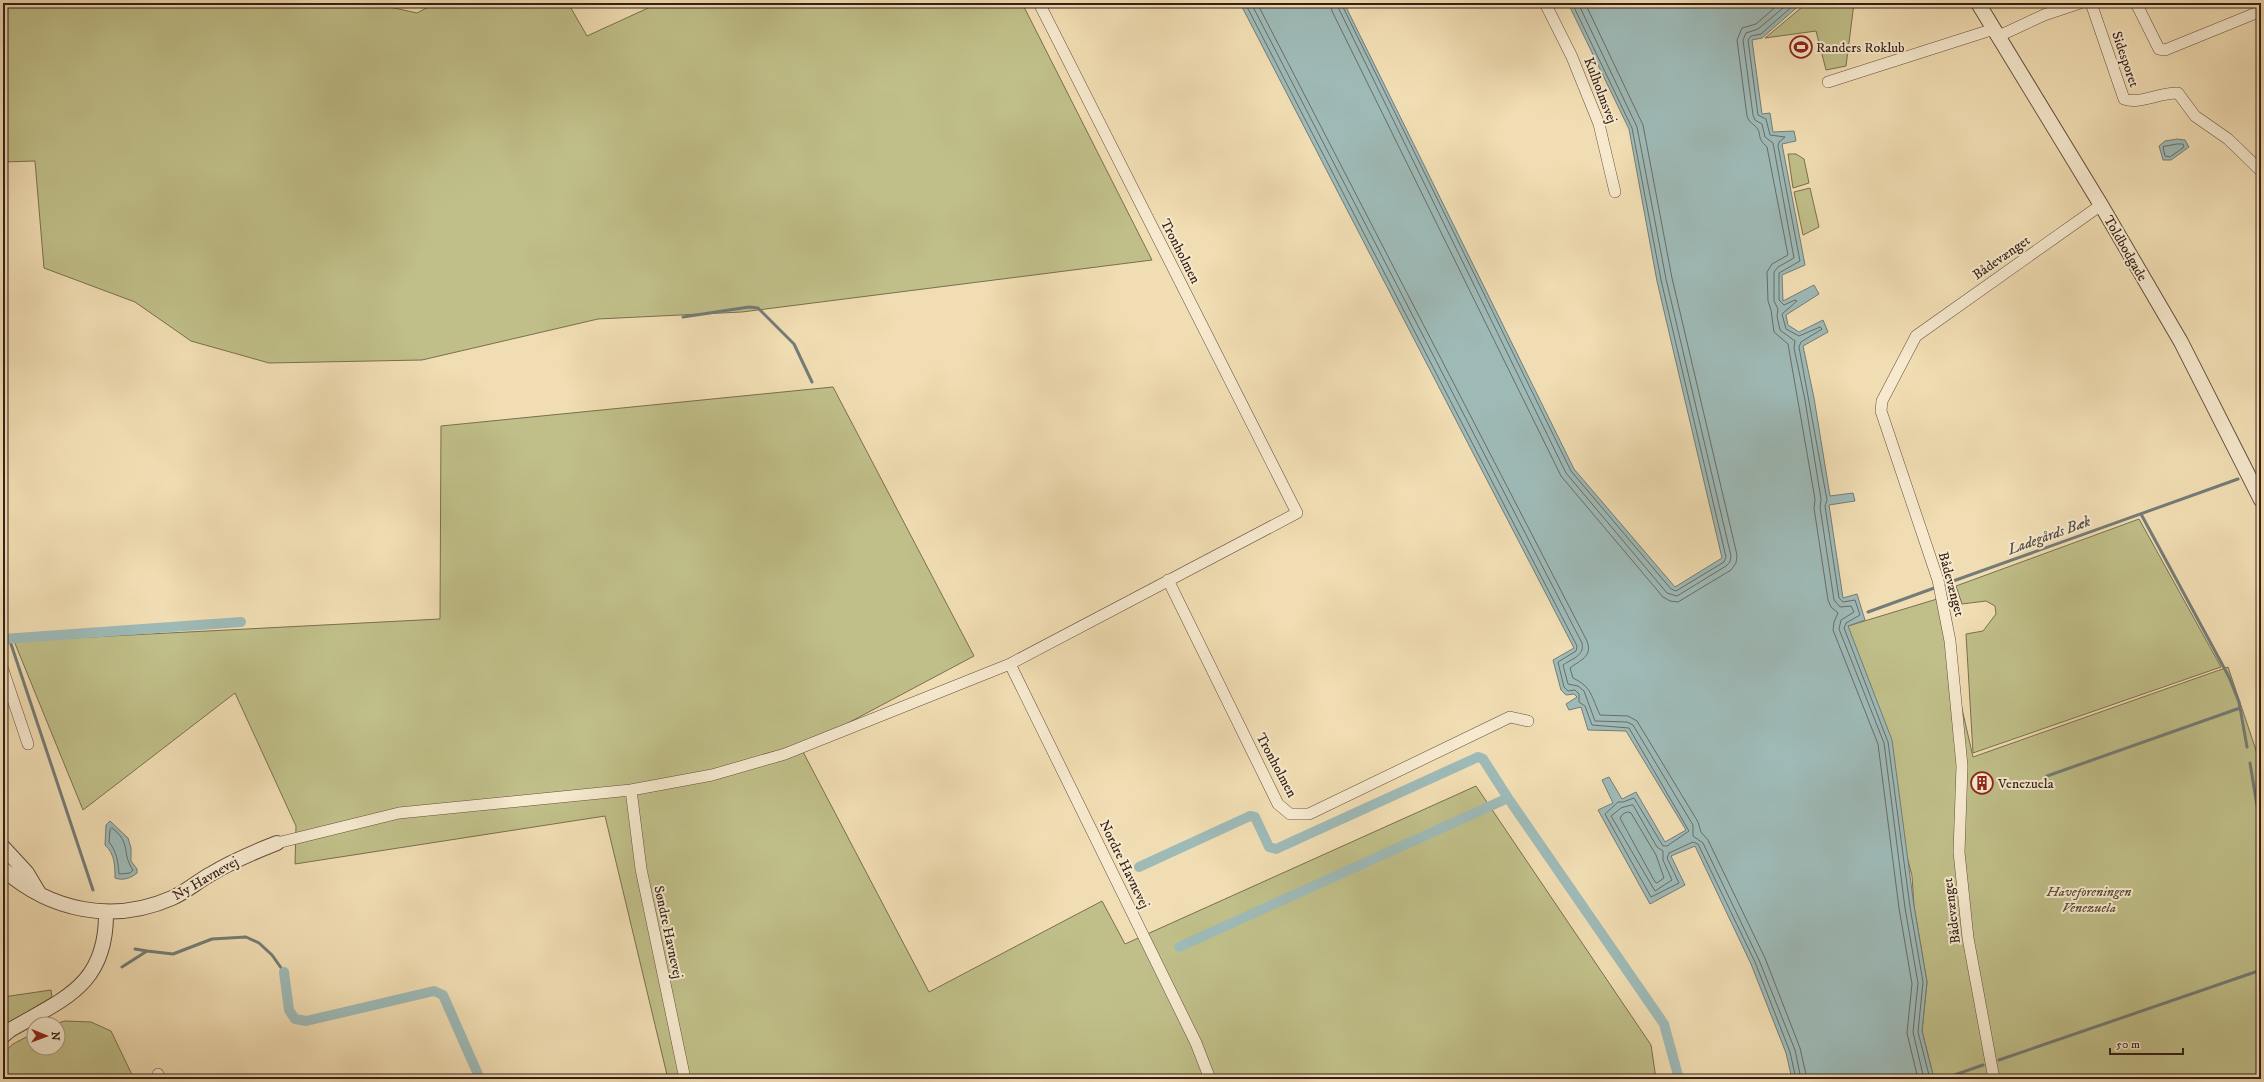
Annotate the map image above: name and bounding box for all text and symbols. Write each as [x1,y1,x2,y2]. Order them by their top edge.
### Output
street label: Sidesporet [2107,29,2143,90]
sports icon: Randers Roklub [1788,34,1814,60]
place label: Randers Roklub [1816,39,1905,57]
street label: Kulholmsvej [1579,55,1621,126]
street label: Toldbodgade [2099,212,2151,285]
street label: Tronholmen [1156,216,1204,287]
street label: Bådevænget [1969,231,2034,284]
water label: Ladegårds Bæk [2004,511,2094,560]
street label: Bådevænget [1934,550,1968,619]
street label: Tronholmen [1252,730,1301,801]
building icon: Venezuela [1969,770,1995,796]
place label: Venezuela [1997,775,2054,793]
street label: Nordre Havnevej [1095,817,1153,912]
street label: Ny Havnevej [169,853,242,905]
street label: Bådevænget [1939,876,1965,945]
park label: Haveforeningen Venezuela [2046,883,2131,917]
street label: Søndre Havnevej [649,884,687,980]
north arrow [26,1016,66,1056]
scale bar [2110,1030,2183,1056]
text: N [48,1032,62,1041]
text: 50 m [2116,1037,2140,1052]

